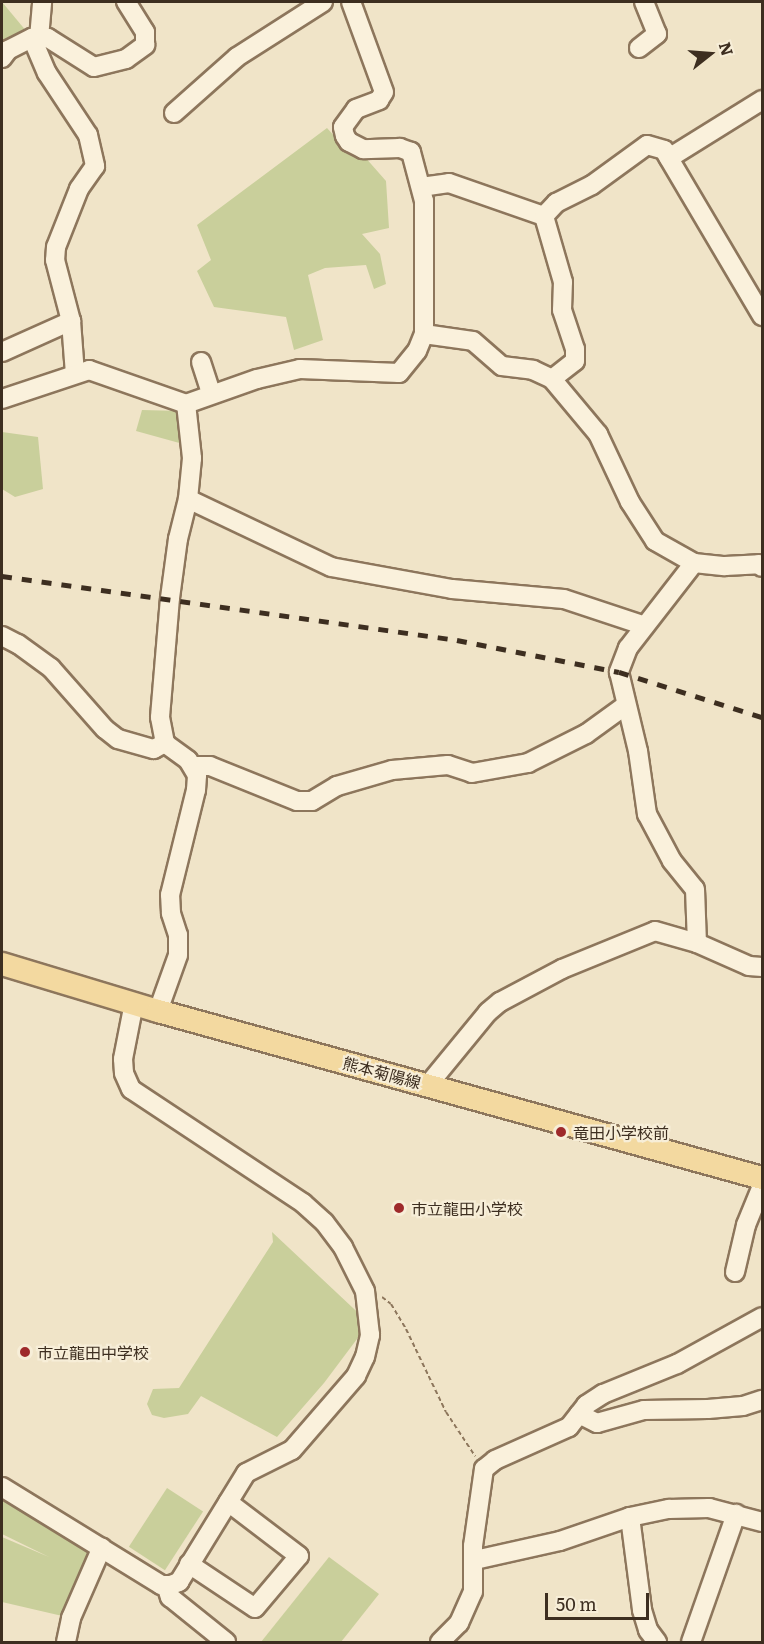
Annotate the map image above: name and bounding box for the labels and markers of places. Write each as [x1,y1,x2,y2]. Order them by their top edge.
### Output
place label: 竜田小学校前 [573,1122,669,1142]
marker: 竜田小学校前 [554,1125,568,1139]
place label: 市立龍田小学校 [411,1198,523,1218]
marker: 市立龍田小学校 [392,1201,406,1215]
place label: 市立龍田中学校 [37,1342,149,1362]
marker: 市立龍田中学校 [18,1345,32,1359]

